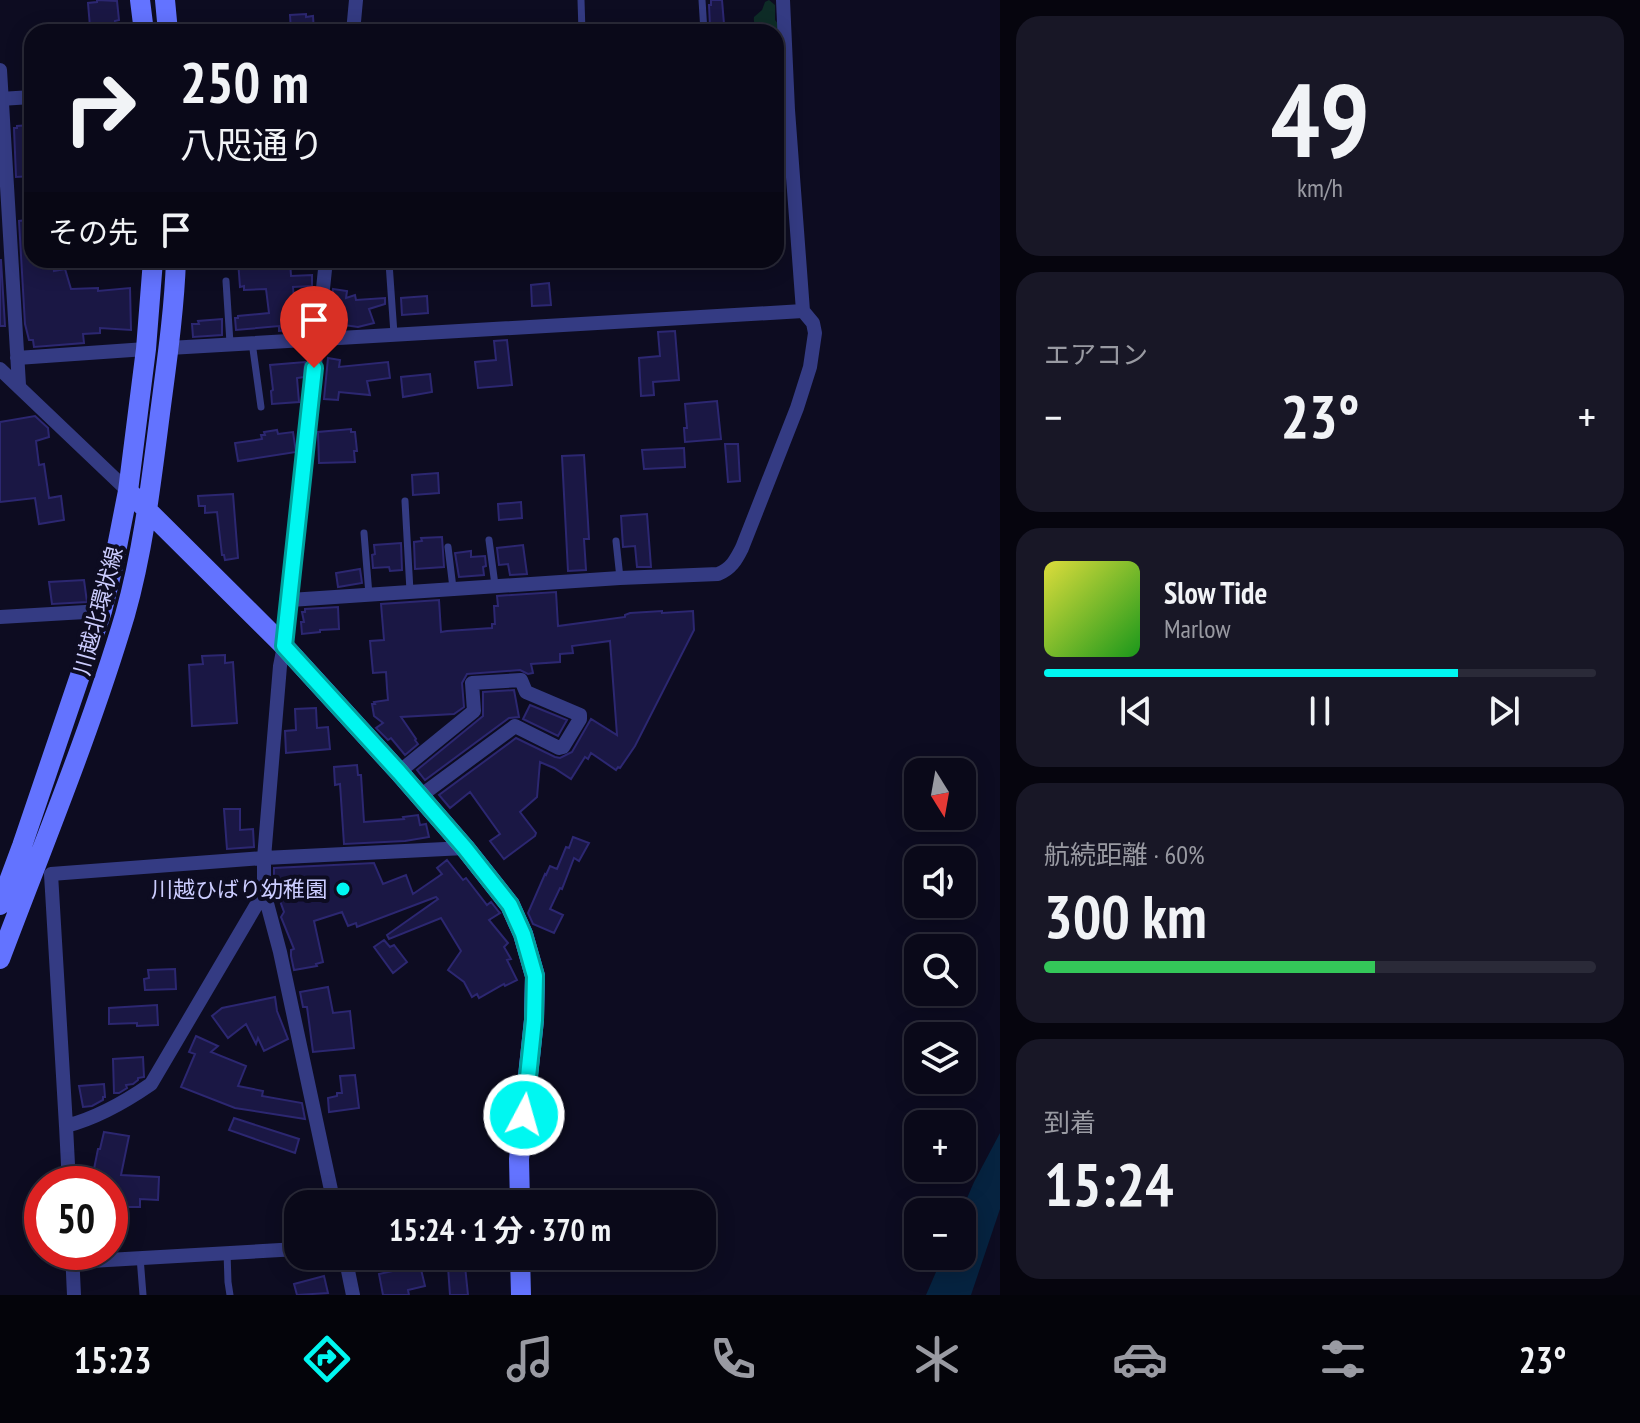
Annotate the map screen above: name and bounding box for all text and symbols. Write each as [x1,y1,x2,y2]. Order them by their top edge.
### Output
text: 250 m [180,46,309,118]
text: 49 [1270,51,1370,186]
icon: right [48,56,152,160]
text: 八咫通り [180,121,324,168]
text: km/h [1297,171,1343,204]
icon: arrive [154,208,198,252]
text: その先 [48,212,138,251]
pin [280,286,348,368]
icon: arrive [292,298,336,342]
text: エアコン [1044,338,1148,371]
text: 23° [1280,377,1360,455]
text: − [1044,388,1062,445]
text: + [1578,388,1596,445]
street label: 川越北環状線 [67,544,129,678]
text: Slow Tide [1164,573,1267,612]
text: Marlow [1164,612,1230,645]
icon: previous [1114,689,1158,733]
icon: pause [1298,689,1342,733]
icon: next [1482,689,1526,733]
north arrow [904,758,976,830]
map controls [904,758,976,1270]
text: 航続距離 · 60% [1044,838,1205,871]
button: sound [904,846,976,918]
place label: 川越ひばり幼稚園 [151,875,327,903]
text: 300 km [1044,877,1207,955]
marker: 川越ひばり幼稚園 [334,880,352,898]
button: search [904,934,976,1006]
button: layers [904,1022,976,1094]
position arrow [482,1073,566,1157]
text: 到着 [1044,1106,1096,1139]
button: + [904,1110,976,1182]
text: 15:24 [1044,1145,1174,1223]
speed limit sign: 50 [24,1166,128,1270]
button: − [904,1198,976,1270]
text: 15:24 · 1 分 · 370 m [389,1210,611,1249]
icon: directions [299,1331,355,1387]
icon: music [502,1331,558,1387]
icon: phone [705,1331,761,1387]
icon: climate [909,1331,965,1387]
icon: car [1112,1331,1168,1387]
icon: filters [1315,1331,1371,1387]
text: 15:23 [74,1336,152,1383]
text: 23° [1519,1336,1566,1383]

